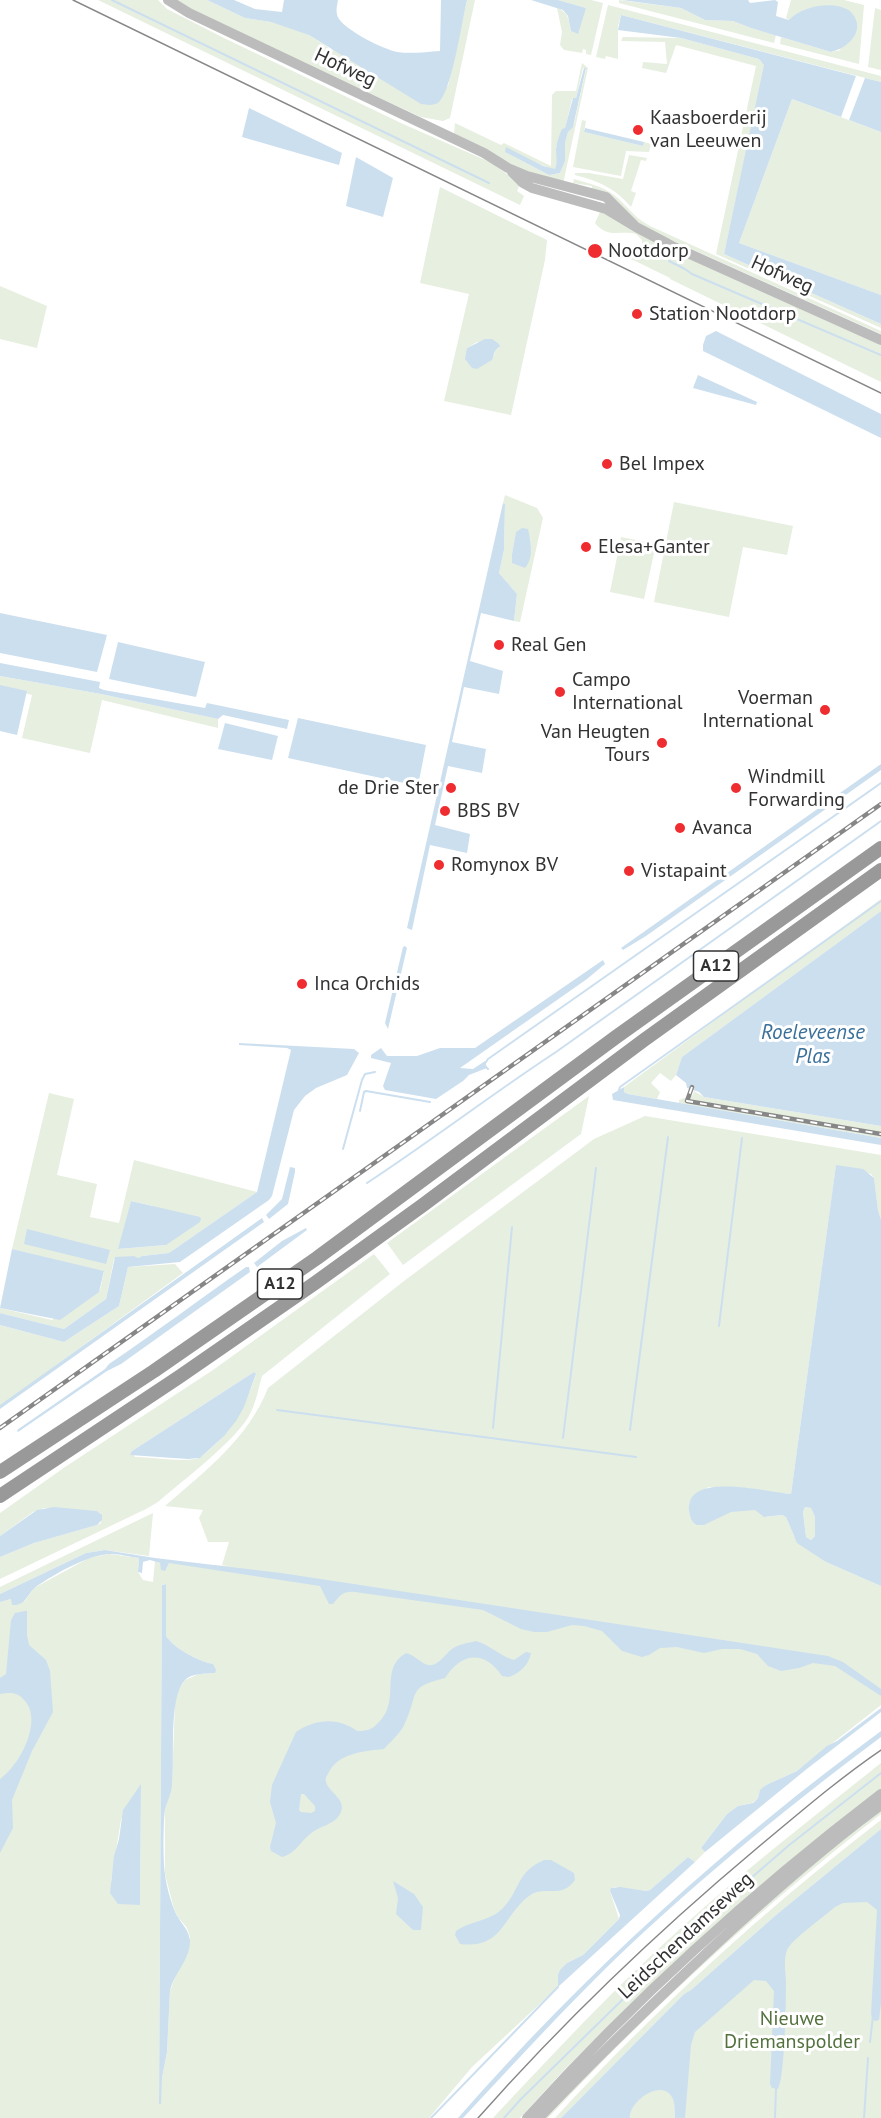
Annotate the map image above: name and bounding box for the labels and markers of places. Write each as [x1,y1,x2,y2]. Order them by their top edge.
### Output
place label: Kaasboerderij van Leeuwen [650,106,767,153]
marker: Kaasboerderij van Leeuwen [631,123,645,137]
place label: Nootdorp [608,239,689,263]
marker: Nootdorp [586,242,604,260]
place label: Station Nootdorp [649,302,796,326]
marker: Station Nootdorp [630,307,644,321]
place label: Bel Impex [619,452,705,476]
marker: Bel Impex [600,457,614,471]
place label: Elesa+Ganter [598,535,710,559]
marker: Elesa+Ganter [579,540,593,554]
place label: Real Gen [511,633,587,657]
marker: Real Gen [492,638,506,652]
place label: Campo International [572,668,683,715]
marker: Campo International [553,685,567,699]
place label: Voerman International [702,686,813,733]
marker: Voerman International [818,703,832,717]
place label: Van Heugten Tours [541,720,650,767]
marker: Van Heugten Tours [655,736,669,750]
place label: Windmill Forwarding [748,765,845,812]
place label: de Drie Ster [338,776,439,800]
marker: de Drie Ster [444,781,458,795]
marker: Windmill Forwarding [729,781,743,795]
place label: BBS BV [457,799,519,823]
marker: BBS BV [438,804,452,818]
place label: Avanca [692,816,752,840]
marker: Avanca [673,821,687,835]
place label: Romynox BV [451,853,558,877]
marker: Romynox BV [432,858,446,872]
place label: Vistapaint [641,859,727,883]
marker: Vistapaint [622,864,636,878]
place label: Inca Orchids [314,972,420,996]
marker: Inca Orchids [295,977,309,991]

